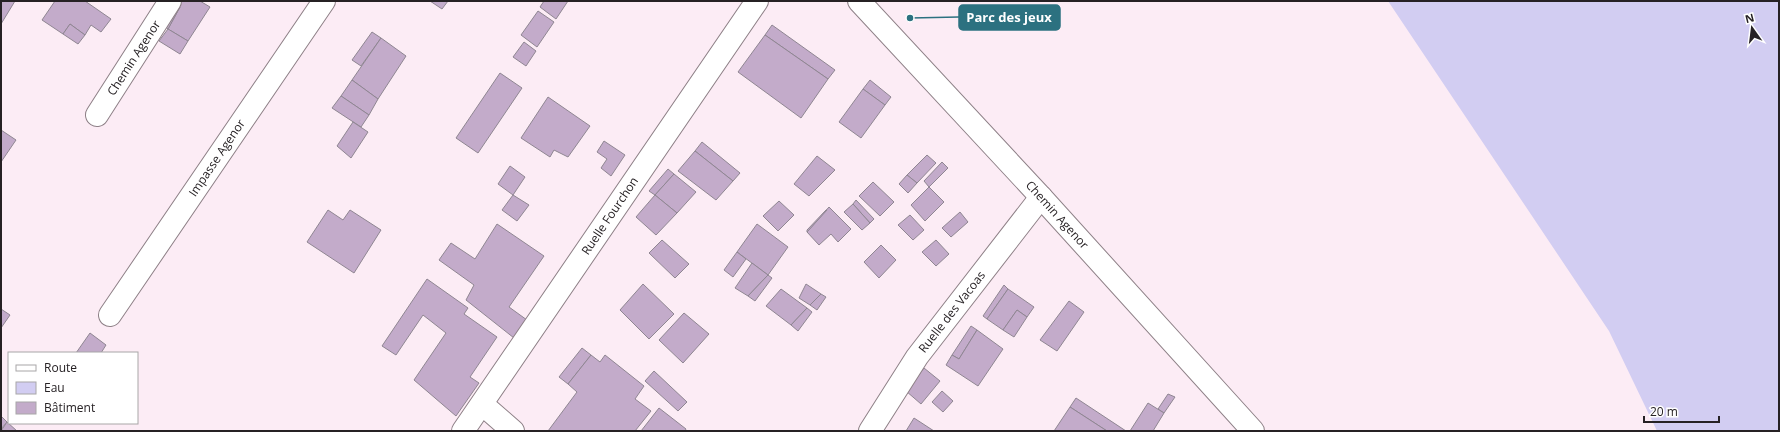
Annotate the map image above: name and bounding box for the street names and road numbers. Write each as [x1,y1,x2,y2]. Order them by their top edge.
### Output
street label: Chemin Agenor [103,17,164,99]
street label: Impasse Agenor [184,116,249,200]
street label: Ruelle Fourchon [577,173,642,258]
street label: Chemin Agenor [1022,177,1093,253]
street label: Ruelle des Vacoas [914,267,989,356]

